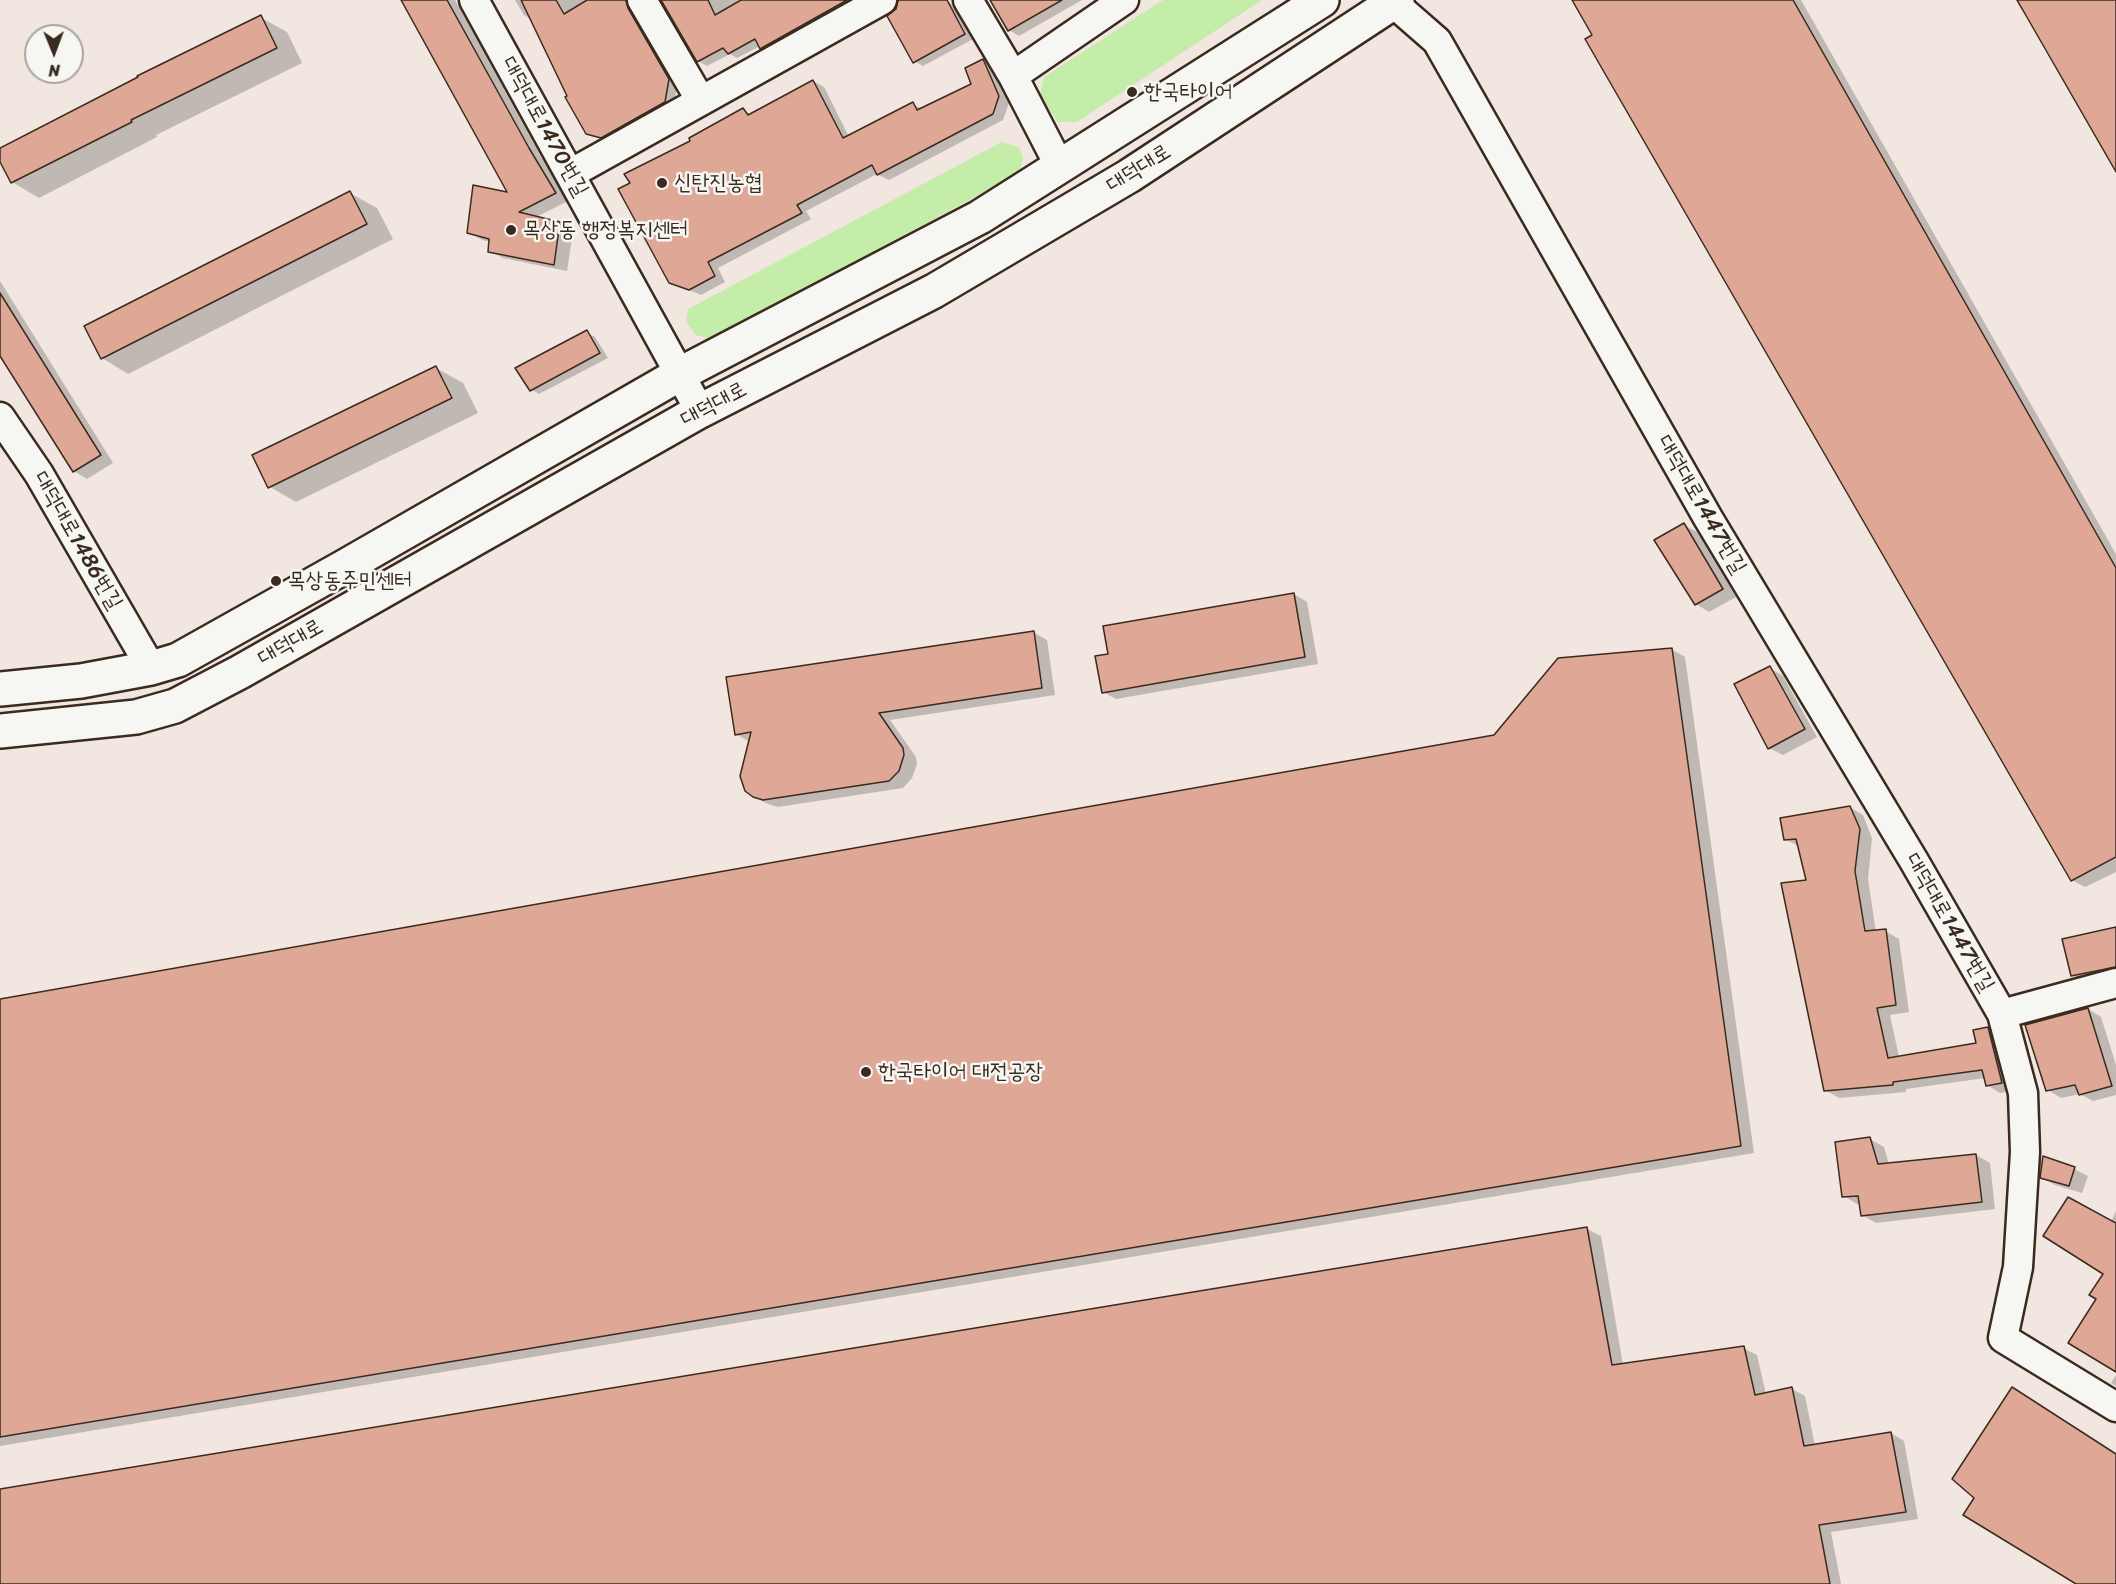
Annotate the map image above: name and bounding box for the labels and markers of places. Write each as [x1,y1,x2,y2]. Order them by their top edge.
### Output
place label: 한국타이어 [1144,79,1233,105]
marker: 한국타이어 [1125,85,1139,99]
place label: 신탄진농협 [674,170,763,196]
marker: 신탄진농협 [655,176,669,190]
place label: 목상동 행정복지센터 [523,217,688,243]
marker: 목상동 행정복지센터 [504,223,518,237]
place label: 목상동주민센터 [288,568,412,594]
marker: 목상동주민센터 [269,574,283,588]
place label: 한국타이어 대전공장 [878,1059,1043,1085]
marker: 한국타이어 대전공장 [859,1065,873,1079]

